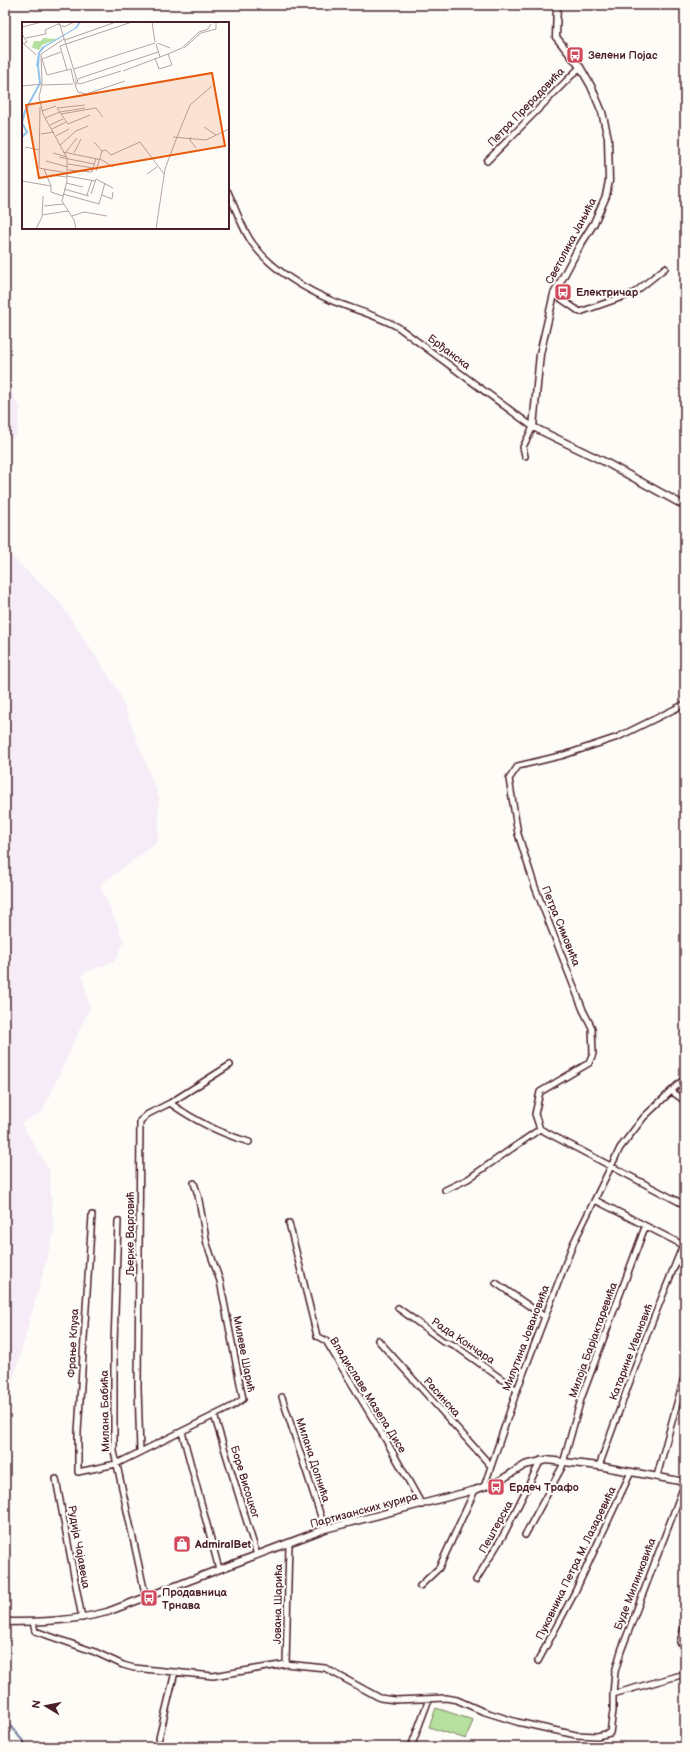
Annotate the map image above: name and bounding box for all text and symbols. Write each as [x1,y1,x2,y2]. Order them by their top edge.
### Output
inset map [22,22,229,229]
bus stop icon: Зелени Појас [565,45,585,65]
place label: Зелени Појас [588,49,658,62]
street label: Петра Прерадовића [485,64,567,149]
street label: Светолика Јањића [543,195,599,286]
bus stop icon: Електричар [553,282,573,302]
place label: Електричар [576,286,639,299]
street label: Брђанска [425,332,473,373]
street label: Петра Симовића [539,884,583,969]
street label: Љерке Варговић [124,1191,137,1277]
street label: Милоја Барјактаревића [566,1280,620,1400]
street label: Милутина Јовановића [500,1283,552,1393]
street label: Катарине Ивановић [607,1301,656,1402]
street label: Фрање Клуза [65,1308,81,1378]
street label: Милеве Шарић [230,1315,258,1394]
street label: Рада Кончара [429,1315,498,1367]
street label: Владиславе Мазепа Дисе [327,1335,409,1455]
street label: Милана Бабића [98,1369,112,1452]
street label: Расинска [421,1375,463,1420]
street label: Милана Долнића [293,1416,333,1504]
street label: Боре Висоцког [228,1444,262,1520]
bus stop icon: Ердеч Трафо [486,1477,506,1497]
place label: Ердеч Трафо [509,1481,579,1494]
street label: Пуковника Петра М. Лазаревића [533,1484,619,1642]
street label: Партизанских курира [309,1489,420,1531]
street label: Пештерска [476,1498,516,1555]
street label: Рудија Чајавеца [65,1504,93,1590]
shop icon: AdmiralBet [172,1534,192,1554]
street label: Буде Милинковића [611,1536,659,1632]
place label: AdmiralBet [194,1538,252,1551]
street label: Јована Шарића [271,1563,285,1644]
place label: Продавница Трнава [162,1586,228,1612]
bus stop icon: Продавница Трнава [139,1588,159,1608]
north arrow [26,1686,66,1726]
text: N [30,1699,44,1710]

